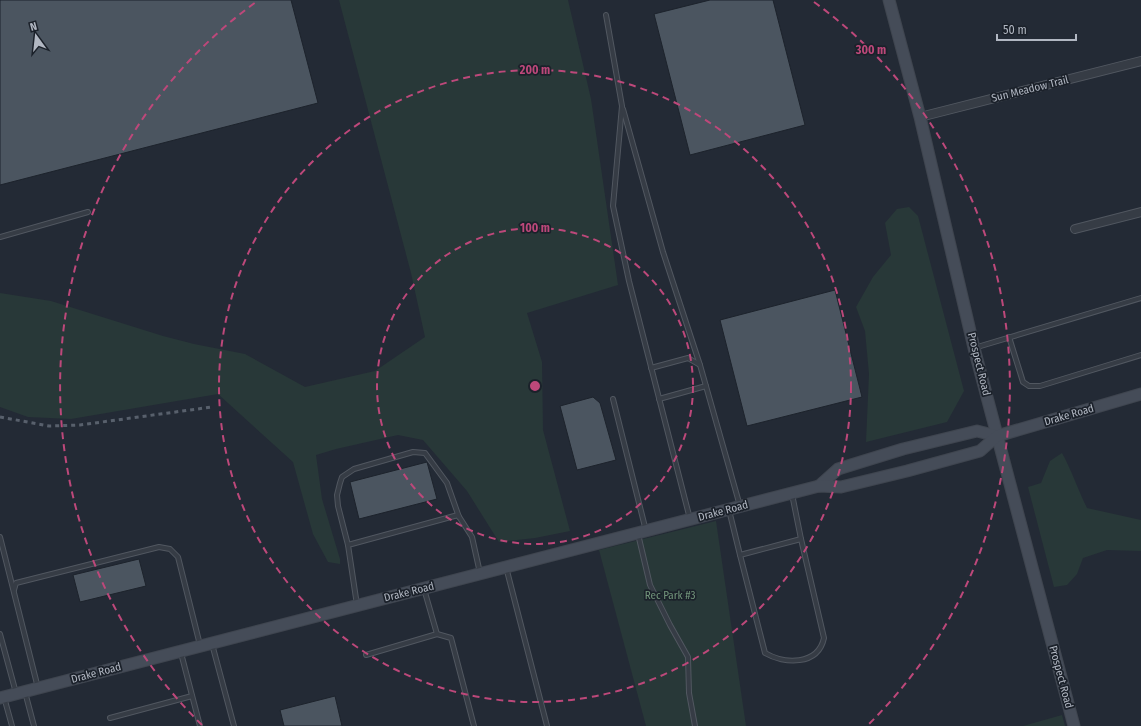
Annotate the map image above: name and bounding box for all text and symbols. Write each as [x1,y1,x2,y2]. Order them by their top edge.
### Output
north arrow [16,16,56,56]
scale bar [997,16,1076,42]
text: N [29,20,38,34]
text: 50 m [1003,23,1027,37]
text: 300 m [855,43,886,57]
text: 200 m [519,63,550,77]
street label: Sun Meadow Trail [990,73,1070,105]
text: 100 m [520,221,550,235]
street label: Prospect Road [965,331,993,397]
centre of rings [528,379,542,393]
street label: Drake Road [1043,402,1095,428]
street label: Drake Road [697,498,749,524]
street label: Drake Road [383,580,435,604]
park label: Rec Park #3 [645,589,695,602]
street label: Prospect Road [1046,644,1076,710]
street label: Drake Road [70,660,122,686]

